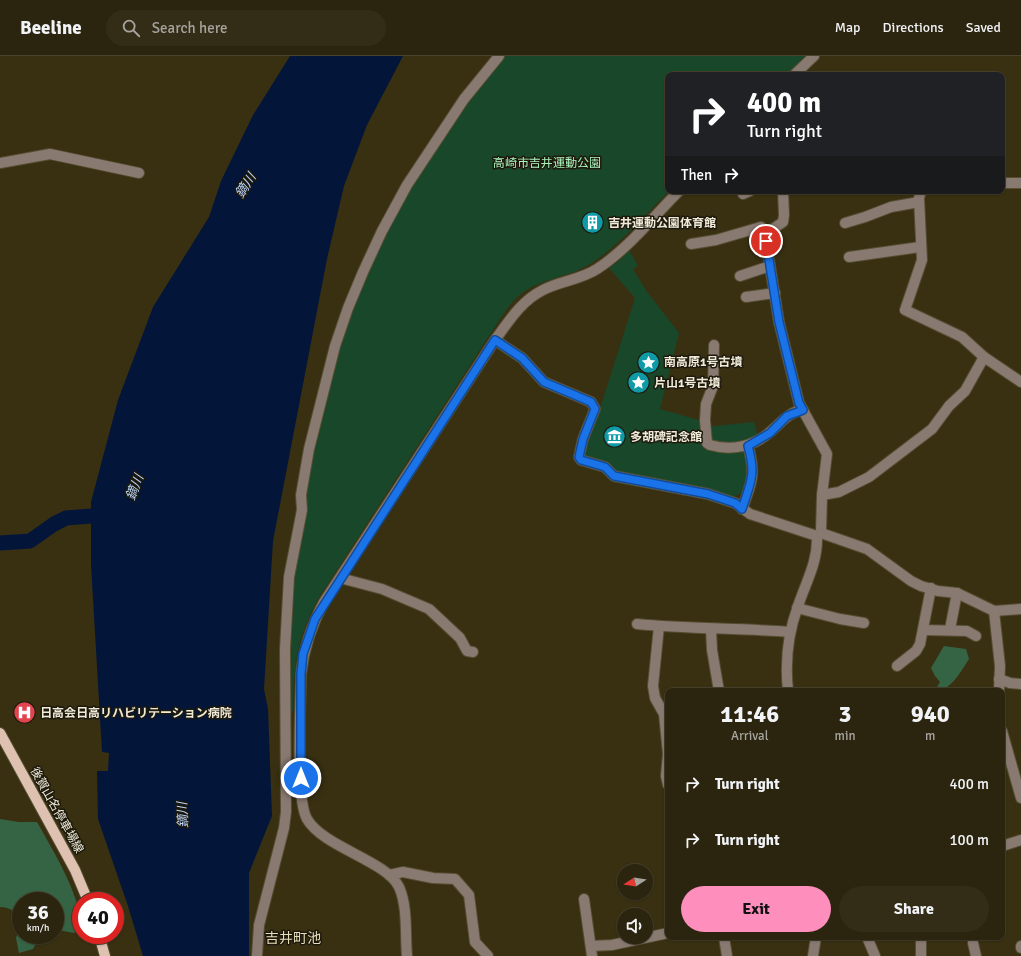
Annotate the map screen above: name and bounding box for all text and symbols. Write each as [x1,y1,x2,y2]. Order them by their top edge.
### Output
search box [106,10,386,46]
text: Beeline [20,16,82,40]
icon: search [120,17,142,39]
text: Search here [152,19,227,37]
text: Map [835,19,861,36]
text: Directions [883,19,944,36]
text: Saved [966,19,1001,36]
text: 400 m [747,86,821,120]
icon: right [681,88,733,140]
text: Turn right [747,120,822,142]
park label: 高崎市吉井運動公園 [493,156,601,171]
icon: right [720,164,742,186]
text: Then [681,166,712,184]
water label: 鏑川 [232,169,261,201]
building icon: 吉井運動公園体育館 [579,210,605,236]
place label: 吉井運動公園体育館 [608,216,716,231]
pin [749,224,783,258]
icon: arrive [755,230,777,252]
place icon: 南高原1号古墳 [636,349,662,375]
place label: 南高原1号古墳 [664,355,742,370]
place icon: 片山1号古墳 [625,370,651,396]
place label: 片山1号古墳 [654,376,720,391]
museum icon: 多胡碑記念館 [602,424,628,450]
place label: 多胡碑記念館 [630,430,702,445]
water label: 鏑川 [123,470,148,502]
text: 11:46 [720,699,779,729]
text: 3 [839,699,851,729]
text: 940 [911,699,950,729]
hospital icon: 日高会日高リハビリテーション病院 [12,700,38,726]
place label: 日高会日高リハビリテーション病院 [40,706,232,721]
text: Arrival [731,728,768,744]
text: min [835,728,856,744]
text: m [925,728,935,744]
position arrow [280,757,322,799]
street label: 後賀山名停車場線 [27,765,86,856]
icon: right [681,773,703,795]
text: Turn right [715,775,780,793]
text: 400 m [949,775,989,793]
water label: 鏑川 [174,800,192,828]
icon: right [681,829,703,851]
text: Turn right [715,831,780,849]
text: 100 m [949,831,989,849]
north arrow [617,864,653,900]
map controls [617,864,653,944]
button: Exit [681,886,831,932]
button: Share [839,886,989,932]
speed limit sign: 40 [72,892,124,944]
text: 36 [27,900,49,925]
button: sound [617,908,653,944]
text: km/h [27,922,49,934]
district label: 吉井町池 [265,930,321,947]

